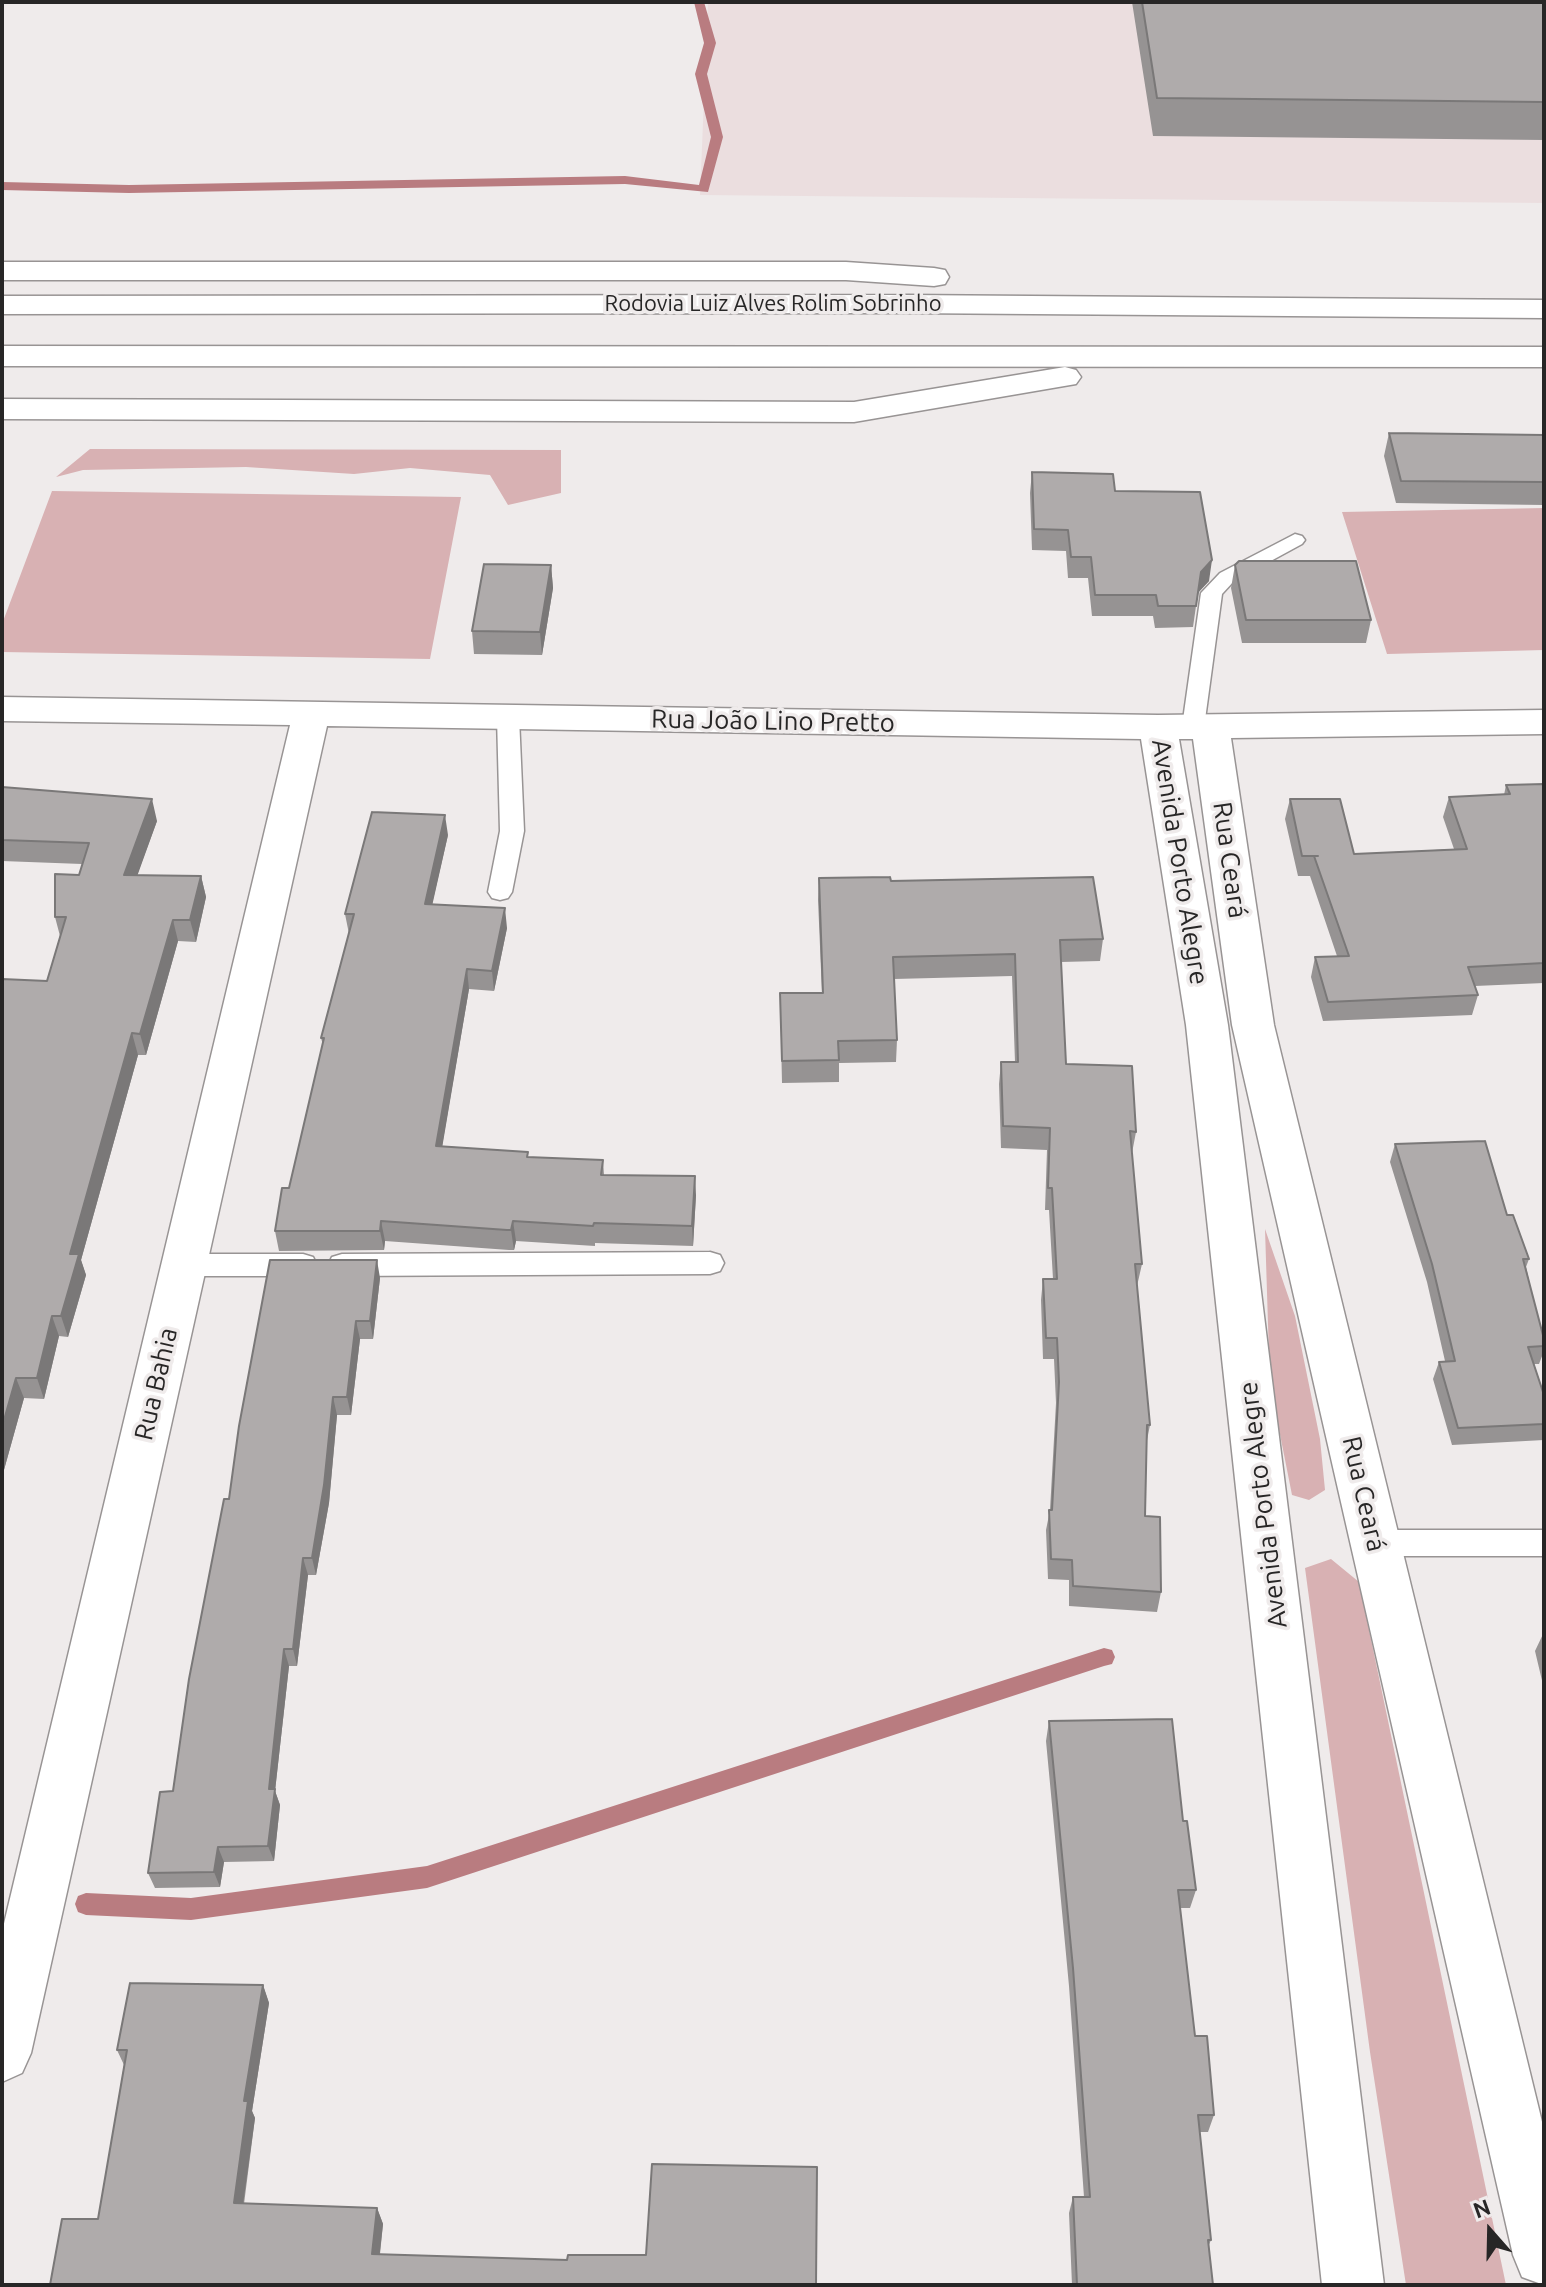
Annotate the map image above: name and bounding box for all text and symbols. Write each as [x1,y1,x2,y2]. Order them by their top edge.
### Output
street label: Rodovia Luiz Alves Rolim Sobrinho [605,291,941,317]
street label: Rua João Lino Pretto [651,703,895,739]
street label: Avenida Porto Alegre [1145,737,1215,987]
street label: Rua Ceará [1206,800,1254,920]
street label: Rua Bahia [128,1325,184,1443]
street label: Avenida Porto Alegre [1232,1380,1294,1630]
street label: Rua Ceará [1336,1433,1392,1555]
north arrow [1450,2191,1530,2271]
text: N [1470,2193,1494,2223]

